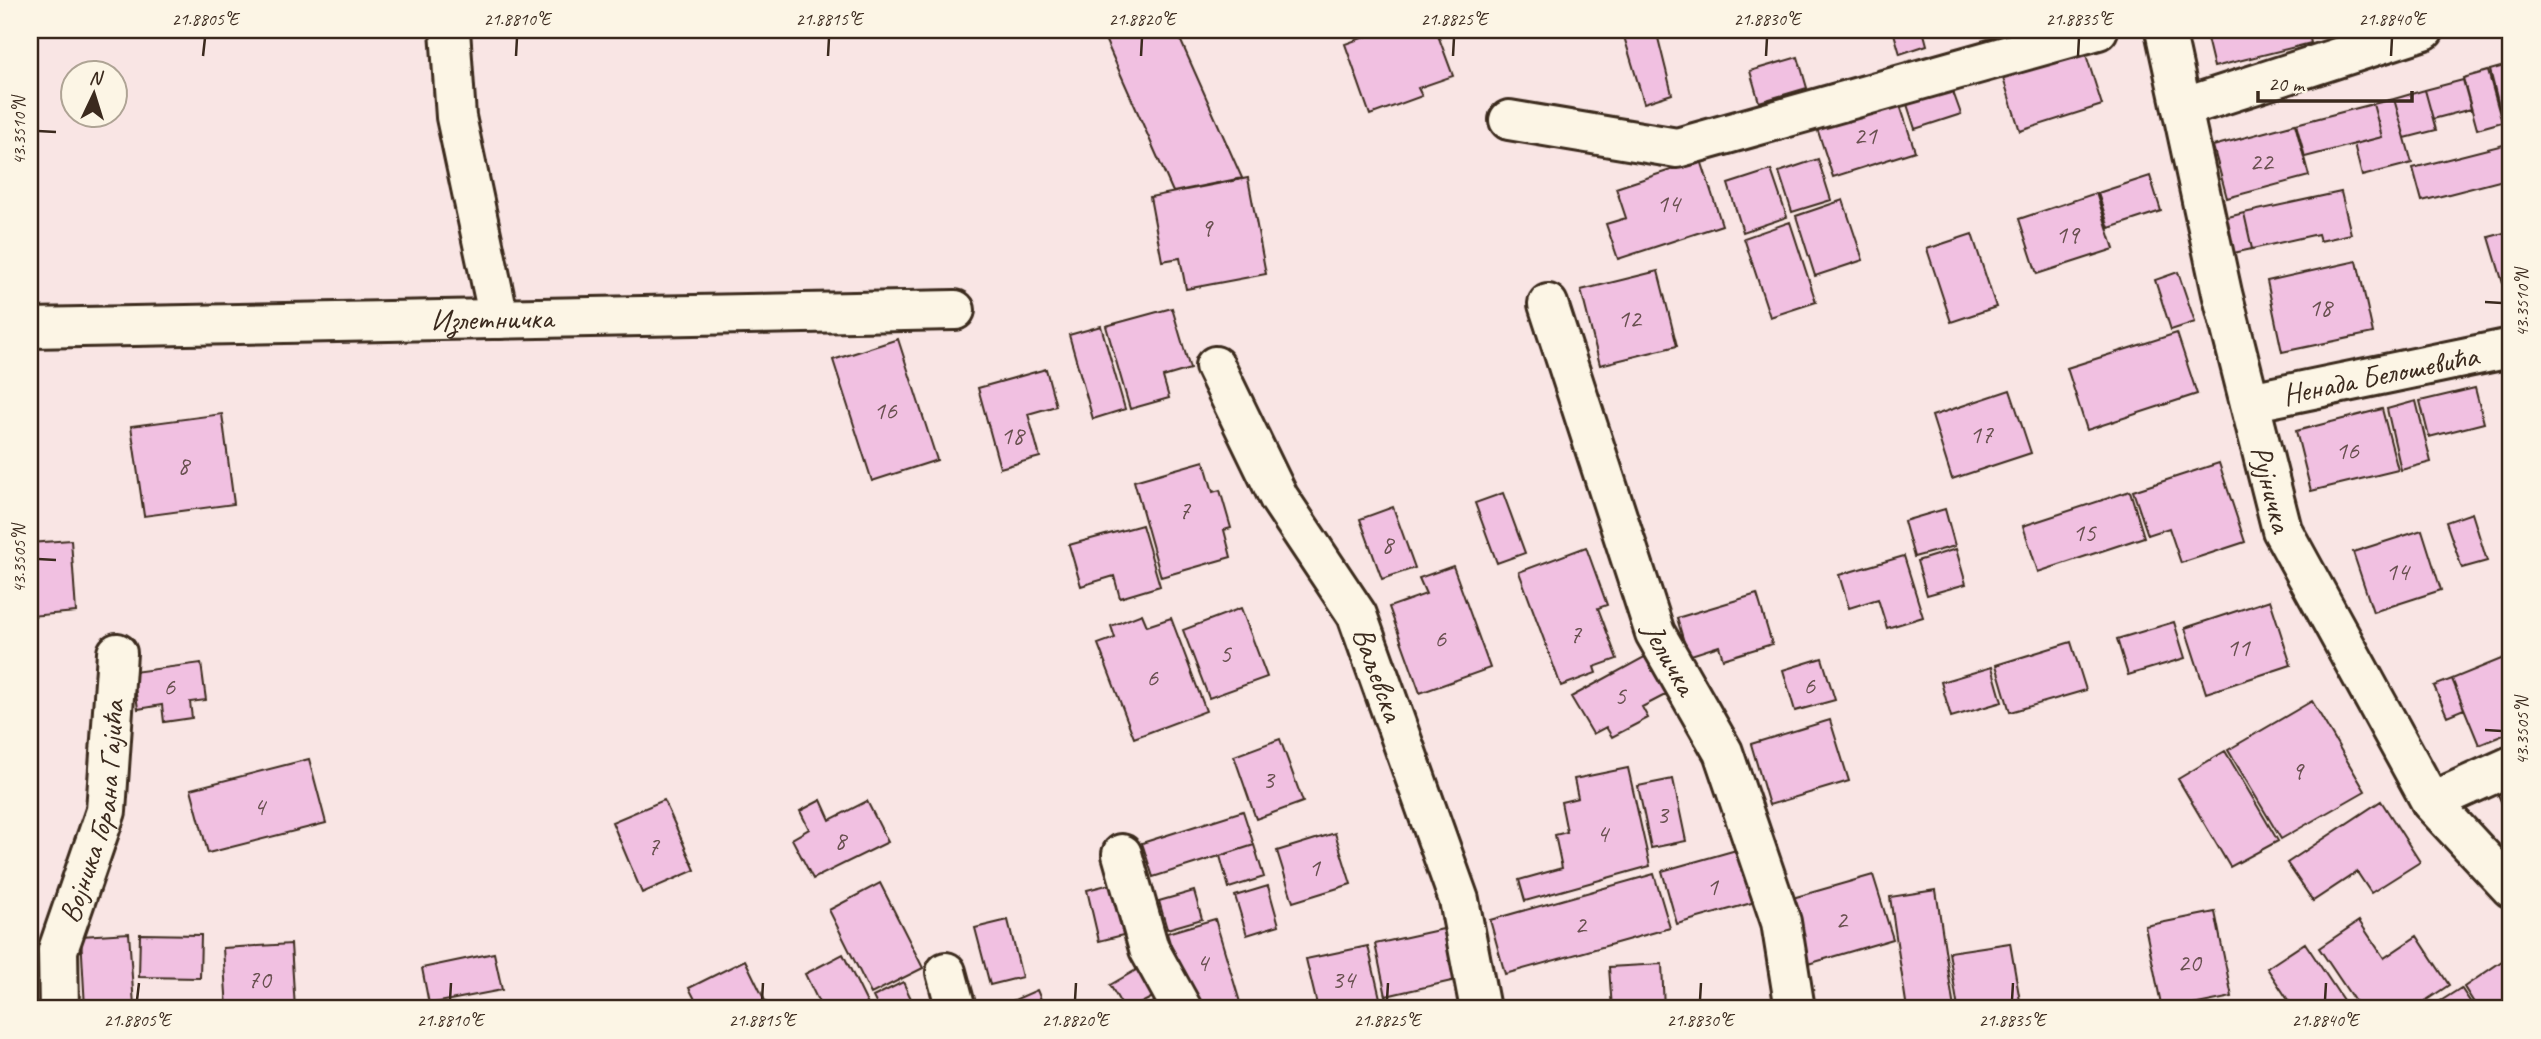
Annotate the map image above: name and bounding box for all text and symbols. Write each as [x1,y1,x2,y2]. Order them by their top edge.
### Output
text: 21.8805°E [172,8,241,30]
text: 21.8810°E [484,8,553,30]
text: 21.8815°E [796,8,865,30]
text: 21.8820°E [1109,8,1178,30]
text: 21.8825°E [1421,8,1490,30]
text: 21.8830°E [1734,8,1803,30]
text: 21.8835°E [2046,8,2115,30]
text: 21.8840°E [2359,8,2428,30]
north arrow [60,60,130,130]
scale bar [2258,60,2412,104]
text: N [88,66,105,91]
text: 20 m [2268,71,2306,97]
text: 43.3510°N [8,94,30,165]
house number: 21 [1853,119,1878,152]
house number: 22 [2249,145,2275,178]
house number: 14 [1656,187,1682,220]
house number: 9 [1200,211,1214,244]
house number: 19 [2055,218,2081,251]
text: 43.3510°N [2511,266,2533,337]
house number: 18 [2308,291,2334,324]
street label: Излетничка [430,299,556,339]
house number: 12 [1617,302,1643,335]
street label: Ненада Белошевића [2279,336,2483,414]
house number: 16 [873,394,898,427]
house number: 17 [1969,418,1994,451]
house number: 18 [1000,419,1026,452]
house number: 16 [2335,434,2360,467]
street label: Рујничка [2242,441,2301,538]
house number: 8 [177,449,191,482]
house number: 7 [1178,494,1191,527]
house number: 15 [2072,516,2097,549]
text: 43.3505°N [8,522,30,593]
house number: 8 [1381,528,1395,561]
house number: 14 [2385,555,2411,588]
street label: Јеличка [1634,617,1707,704]
house number: 7 [1569,618,1582,651]
street label: Ваљевска [1344,622,1413,728]
house number: 6 [1434,622,1447,655]
house number: 11 [2226,631,2251,664]
house number: 5 [1219,637,1232,670]
house number: 6 [1146,661,1159,694]
house number: 6 [1803,669,1816,702]
house number: 6 [163,670,176,703]
house number: 5 [1614,679,1627,712]
text: 43.3505°N [2511,694,2533,765]
street label: Војника Горана Гајића [50,697,133,928]
house number: 9 [2291,754,2305,787]
house number: 3 [1262,763,1276,796]
house number: 4 [253,790,267,823]
house number: 3 [1656,798,1670,831]
house number: 4 [1596,817,1610,850]
house number: 8 [834,824,848,857]
house number: 7 [647,830,660,863]
house number: 1 [1308,851,1321,884]
house number: 1 [1706,870,1719,903]
house number: 2 [1835,903,1849,936]
house number: 2 [1574,908,1588,941]
house number: 4 [1196,946,1210,979]
house number: 20 [2177,946,2203,979]
house number: 70 [247,963,273,996]
house number: 34 [1331,963,1357,996]
text: 21.8805°E [104,1009,173,1031]
text: 21.8810°E [417,1009,486,1031]
text: 21.8815°E [729,1009,798,1031]
text: 21.8820°E [1042,1009,1111,1031]
text: 21.8825°E [1354,1009,1423,1031]
text: 21.8830°E [1667,1009,1736,1031]
text: 21.8835°E [1979,1009,2048,1031]
text: 21.8840°E [2292,1009,2361,1031]

